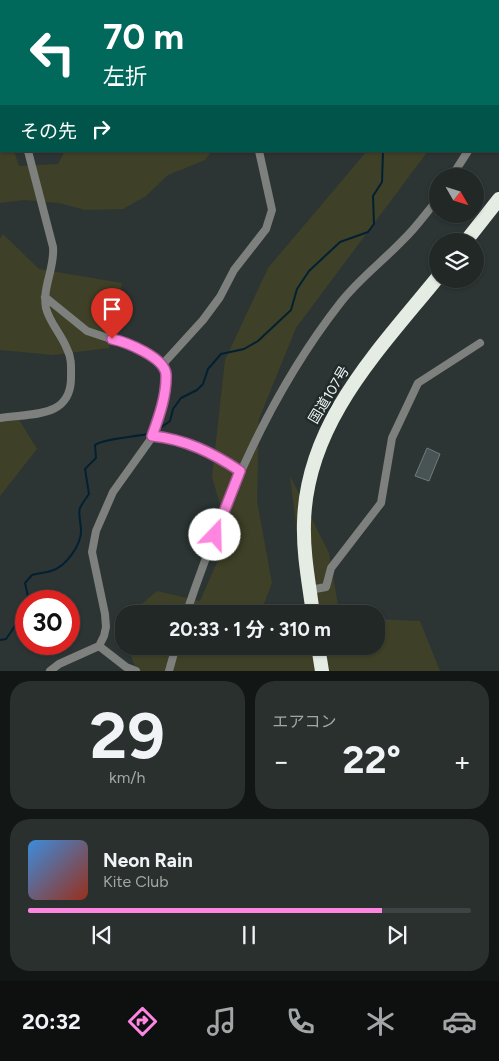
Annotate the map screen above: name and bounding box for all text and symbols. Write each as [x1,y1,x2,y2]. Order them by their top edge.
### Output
text: 70 m [103,16,184,58]
icon: left [20,20,85,85]
text: 左折 [103,63,147,90]
icon: right [87,115,115,143]
text: その先 [20,120,77,143]
north arrow [429,168,484,222]
map controls [429,168,484,288]
button: layers [429,233,484,288]
pin [91,288,133,339]
icon: arrive [98,295,126,323]
street label: 国道107号 [305,363,353,427]
position arrow [188,508,240,560]
speed limit sign: 30 [15,590,80,655]
text: 20:33 · 1 分 · 310 m [169,618,331,641]
text: 29 [90,696,165,774]
text: エアコン [273,712,337,731]
text: 22° [343,737,401,783]
text: − [273,744,290,778]
text: + [454,744,471,778]
text: km/h [109,768,146,787]
text: Neon Rain [103,849,193,872]
text: Kite Club [103,872,169,891]
icon: previous [88,921,116,949]
icon: pause [235,921,263,949]
icon: next [383,921,411,949]
icon: directions [125,1004,160,1039]
icon: music [204,1004,239,1039]
icon: phone [283,1004,318,1039]
icon: climate [363,1004,398,1039]
icon: car [442,1004,477,1039]
text: 20:32 [22,1008,81,1035]

